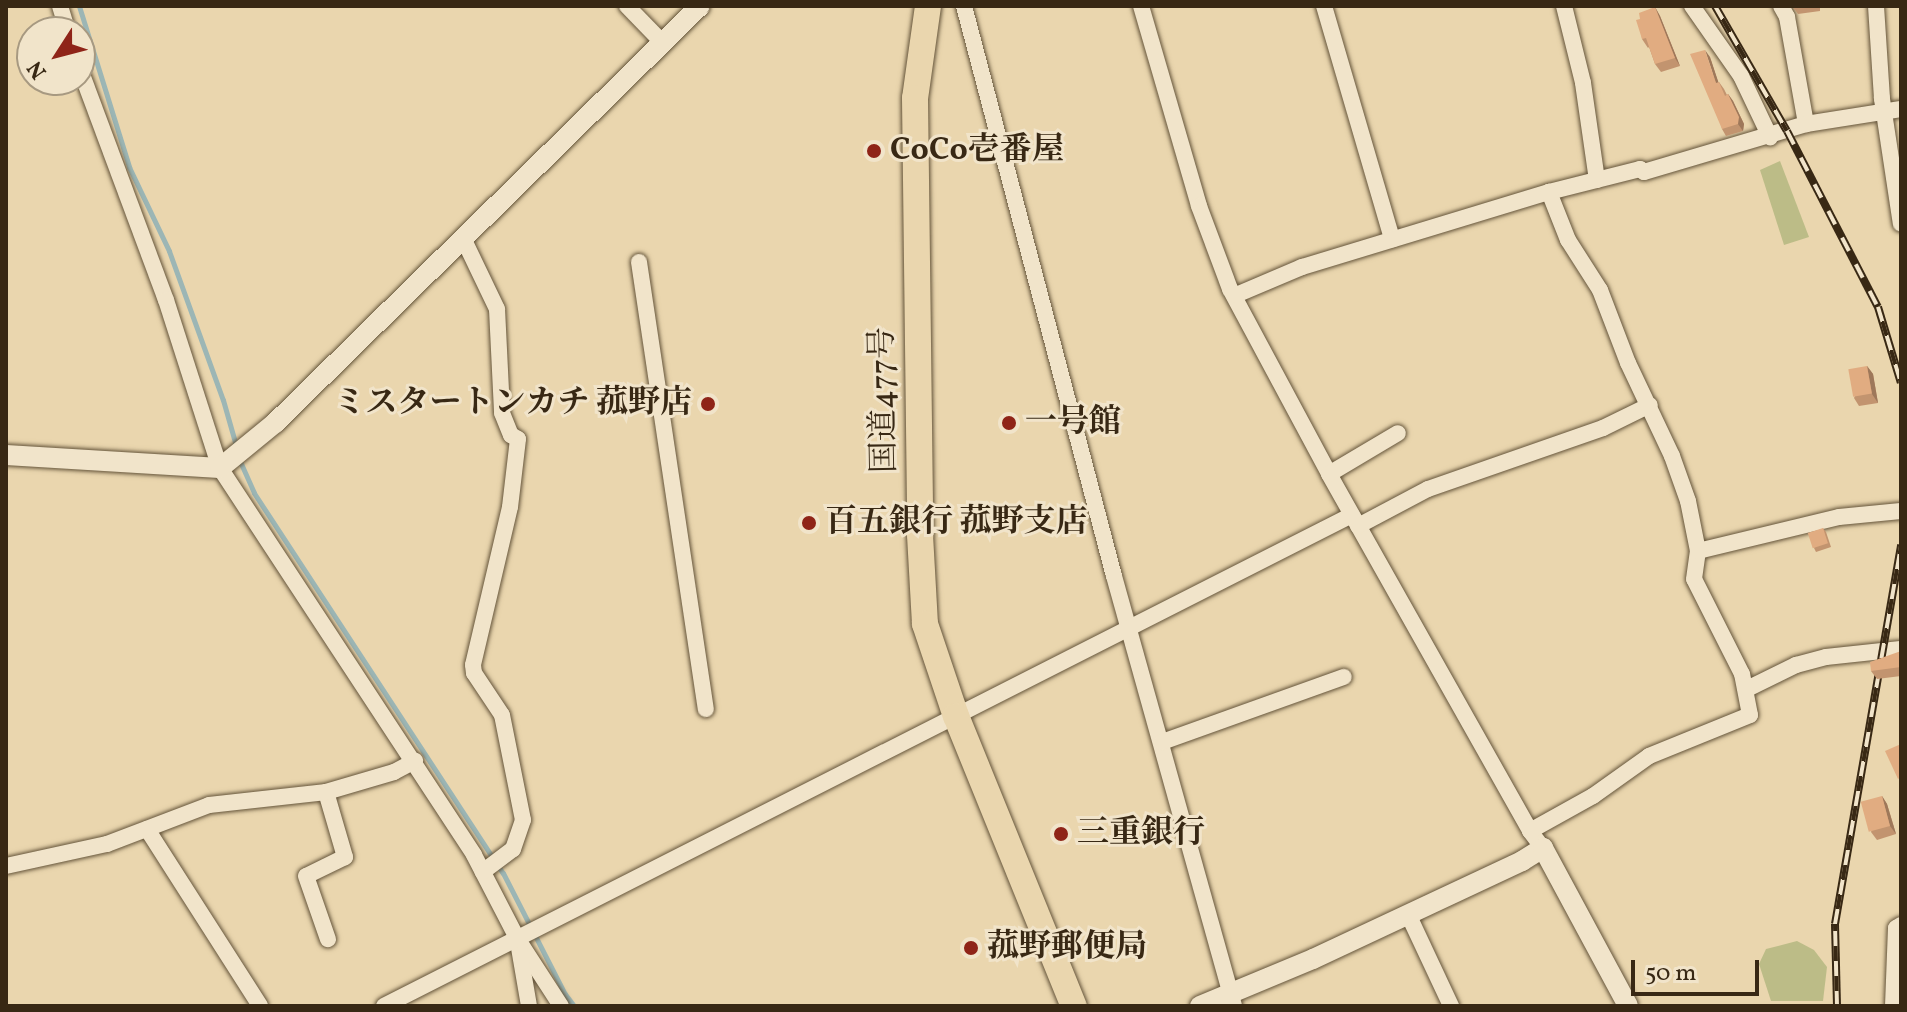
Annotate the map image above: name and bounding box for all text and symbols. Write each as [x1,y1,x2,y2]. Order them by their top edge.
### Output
north arrow [16,16,96,96]
text: N [21,54,55,85]
place label: CoCo壱番屋 [890,132,1064,170]
marker: CoCo壱番屋 [865,142,883,160]
street label: 国道477号 [865,327,905,473]
place label: ミスタートンカチ 菰野店 [334,385,692,423]
marker: ミスタートンカチ 菰野店 [699,395,717,413]
place label: 一号館 [1025,404,1121,442]
marker: 一号館 [1000,414,1018,432]
place label: 百五銀行 菰野支店 [825,504,1087,542]
marker: 百五銀行 菰野支店 [800,514,818,532]
place label: 三重銀行 [1077,815,1205,853]
marker: 三重銀行 [1052,825,1070,843]
place label: 菰野郵便局 [987,929,1147,967]
marker: 菰野郵便局 [962,939,980,957]
scale bar [1635,944,1763,994]
text: 50 m [1645,957,1697,991]

